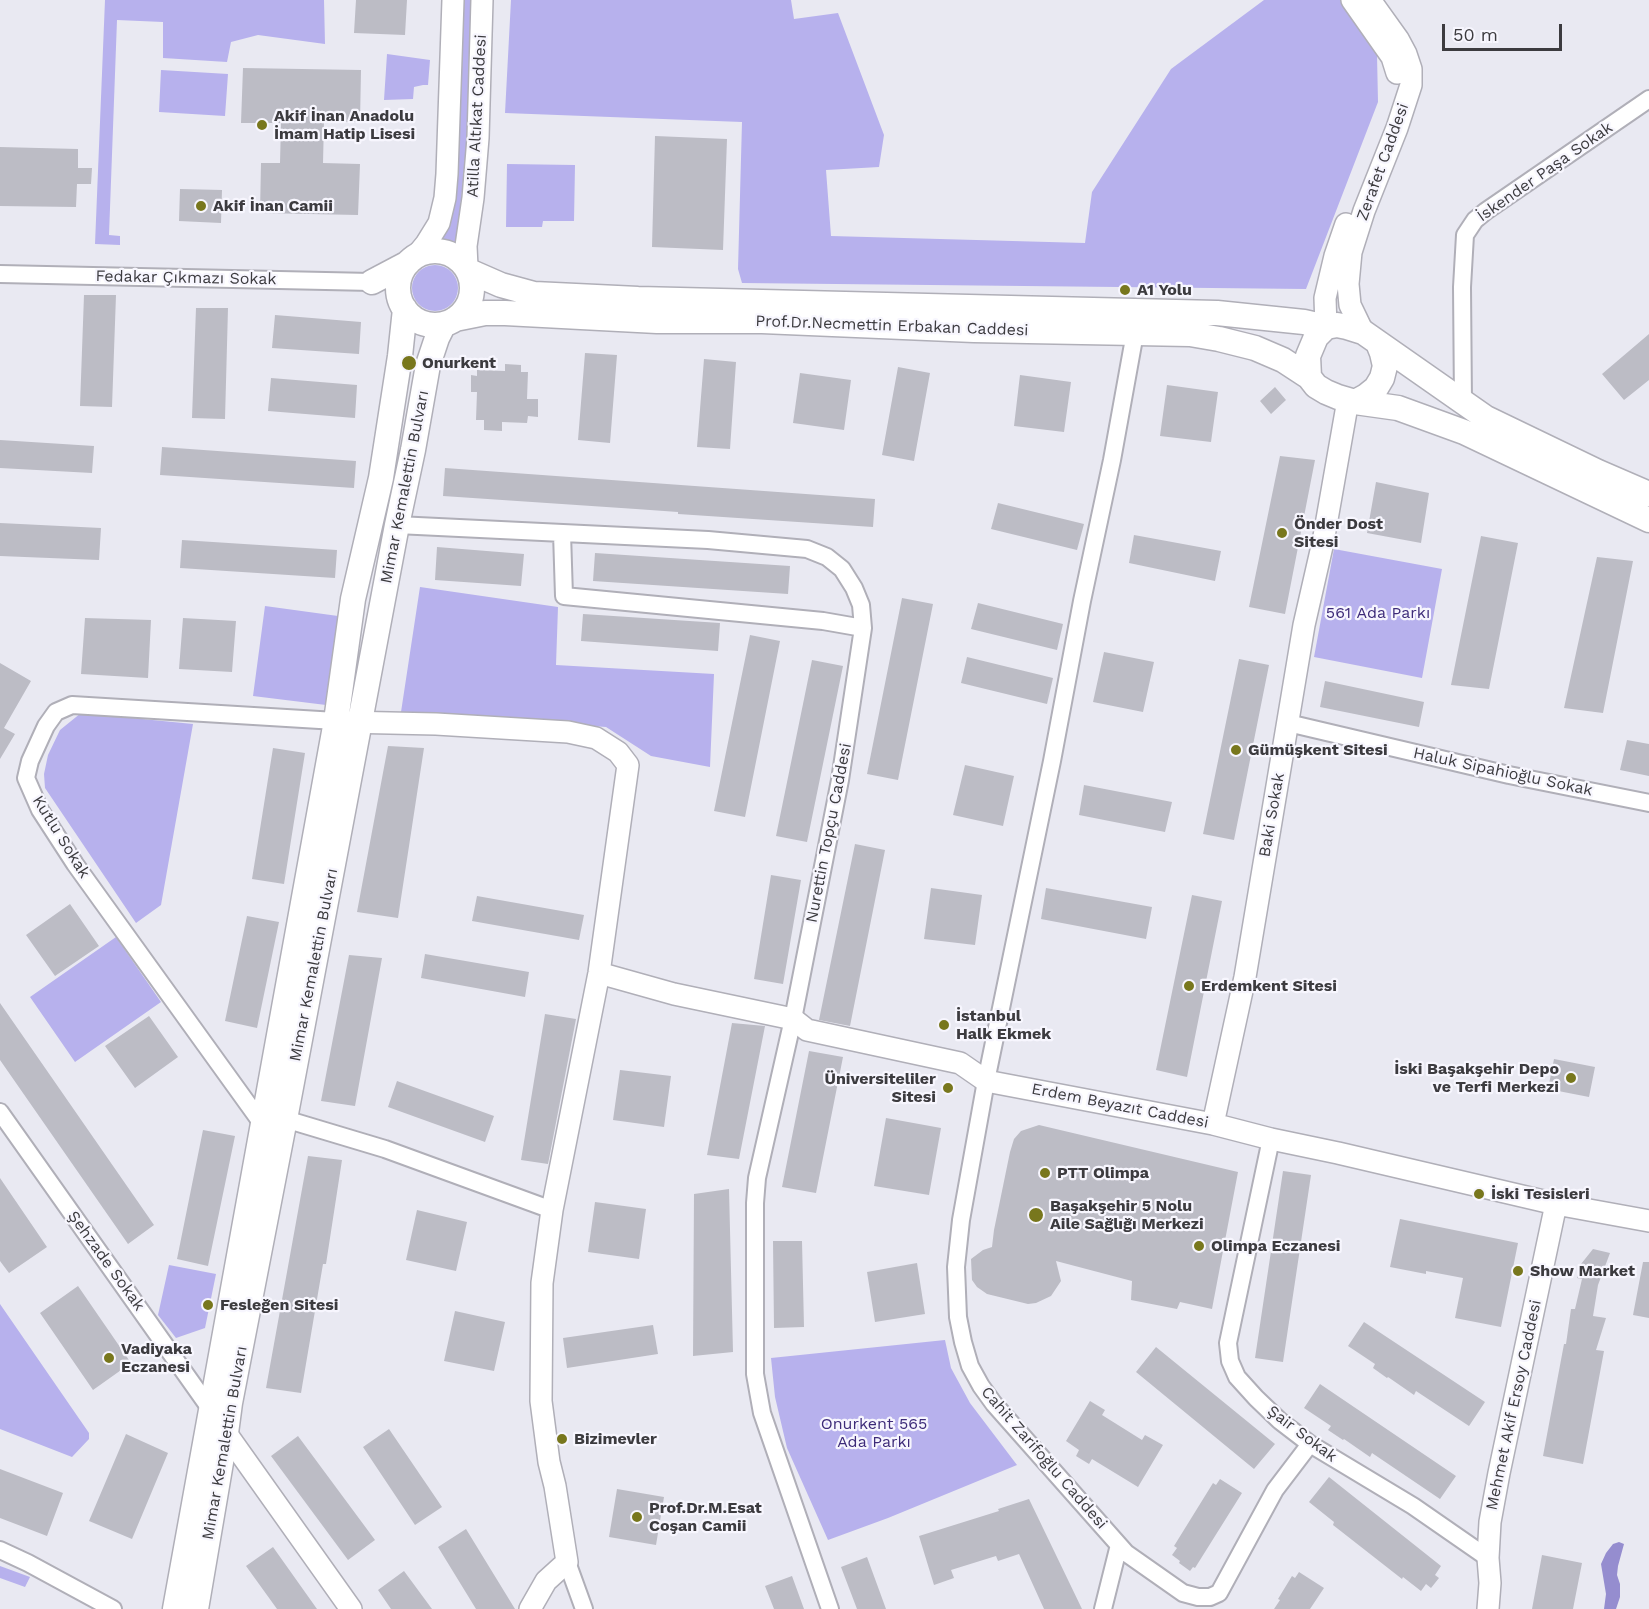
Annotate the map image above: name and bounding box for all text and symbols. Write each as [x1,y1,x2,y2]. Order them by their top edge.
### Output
scale bar [1445,12,1565,50]
text: 50 m [1453,24,1498,45]
street label: Atilla Altıkat Caddesi [463,34,491,198]
street label: Zerafet Caddesi [1353,101,1413,223]
place label: Akif İnan Anadolu İmam Hatip Lisesi [274,106,415,144]
marker: Akif İnan Anadolu İmam Hatip Lisesi [255,118,269,132]
street label: İskender Paşa Sokak [1474,118,1616,226]
place label: Akif İnan Camii [213,196,333,216]
marker: Akif İnan Camii [194,199,208,213]
street label: Fedakar Çıkmazı Sokak [95,267,277,289]
place label: A1 Yolu [1137,280,1192,300]
marker: A1 Yolu [1118,283,1132,297]
street label: Prof.Dr.Necmettin Erbakan Caddesi [755,312,1029,340]
place label: Onurkent [422,353,496,373]
marker: Onurkent [400,354,418,372]
street label: Mimar Kemalettin Bulvarı [377,389,433,585]
place label: Önder Dost Sitesi [1294,514,1383,552]
marker: Önder Dost Sitesi [1275,526,1289,540]
park label: 561 Ada Parkı [1326,603,1430,623]
place label: Gümüşkent Sitesi [1248,740,1388,760]
street label: Nurettin Topçu Caddesi [802,742,856,924]
marker: Gümüşkent Sitesi [1229,743,1243,757]
street label: Haluk Sipahioğlu Sokak [1412,744,1594,800]
street label: Baki Sokak [1255,771,1289,859]
street label: Kutlu Sokak [28,792,94,882]
street label: Mimar Kemalettin Bulvarı [286,867,342,1063]
place label: Erdemkent Sitesi [1201,976,1337,996]
marker: Erdemkent Sitesi [1182,979,1196,993]
place label: İstanbul Halk Ekmek [956,1006,1051,1044]
marker: İstanbul Halk Ekmek [937,1018,951,1032]
place label: İski Başakşehir Depo ve Terfi Merkezi [1394,1059,1559,1097]
place label: Üniversiteliler Sitesi [825,1069,936,1107]
marker: İski Başakşehir Depo ve Terfi Merkezi [1564,1071,1578,1085]
street label: Erdem Beyazıt Caddesi [1030,1079,1210,1133]
marker: Üniversiteliler Sitesi [941,1081,955,1095]
place label: PTT Olimpa [1057,1163,1149,1183]
marker: PTT Olimpa [1038,1166,1052,1180]
place label: İski Tesisleri [1491,1184,1590,1204]
marker: İski Tesisleri [1472,1187,1486,1201]
place label: Başakşehir 5 Nolu Aile Sağlığı Merkezi [1050,1196,1204,1234]
marker: Başakşehir 5 Nolu Aile Sağlığı Merkezi [1027,1206,1045,1224]
street label: Şehzade Sokak [63,1207,149,1315]
place label: Olimpa Eczanesi [1211,1236,1340,1256]
marker: Olimpa Eczanesi [1192,1239,1206,1253]
place label: Show Market [1530,1261,1635,1281]
marker: Show Market [1511,1264,1525,1278]
place label: Fesleğen Sitesi [220,1295,338,1315]
marker: Fesleğen Sitesi [201,1298,215,1312]
street label: Mehmet Akif Ersoy Caddesi [1482,1298,1546,1512]
place label: Vadiyaka Eczanesi [121,1339,192,1377]
street label: Mimar Kemalettin Bulvarı [199,1345,251,1541]
marker: Vadiyaka Eczanesi [102,1351,116,1365]
street label: Cahit Zarifoğlu Caddesi [977,1383,1111,1533]
street label: Şair Sokak [1263,1402,1341,1466]
park label: Onurkent 565 Ada Parkı [821,1414,927,1452]
place label: Bizimevler [574,1429,657,1449]
marker: Bizimevler [555,1432,569,1446]
place label: Prof.Dr.M.Esat Coşan Camii [649,1498,762,1536]
marker: Prof.Dr.M.Esat Coşan Camii [630,1510,644,1524]

